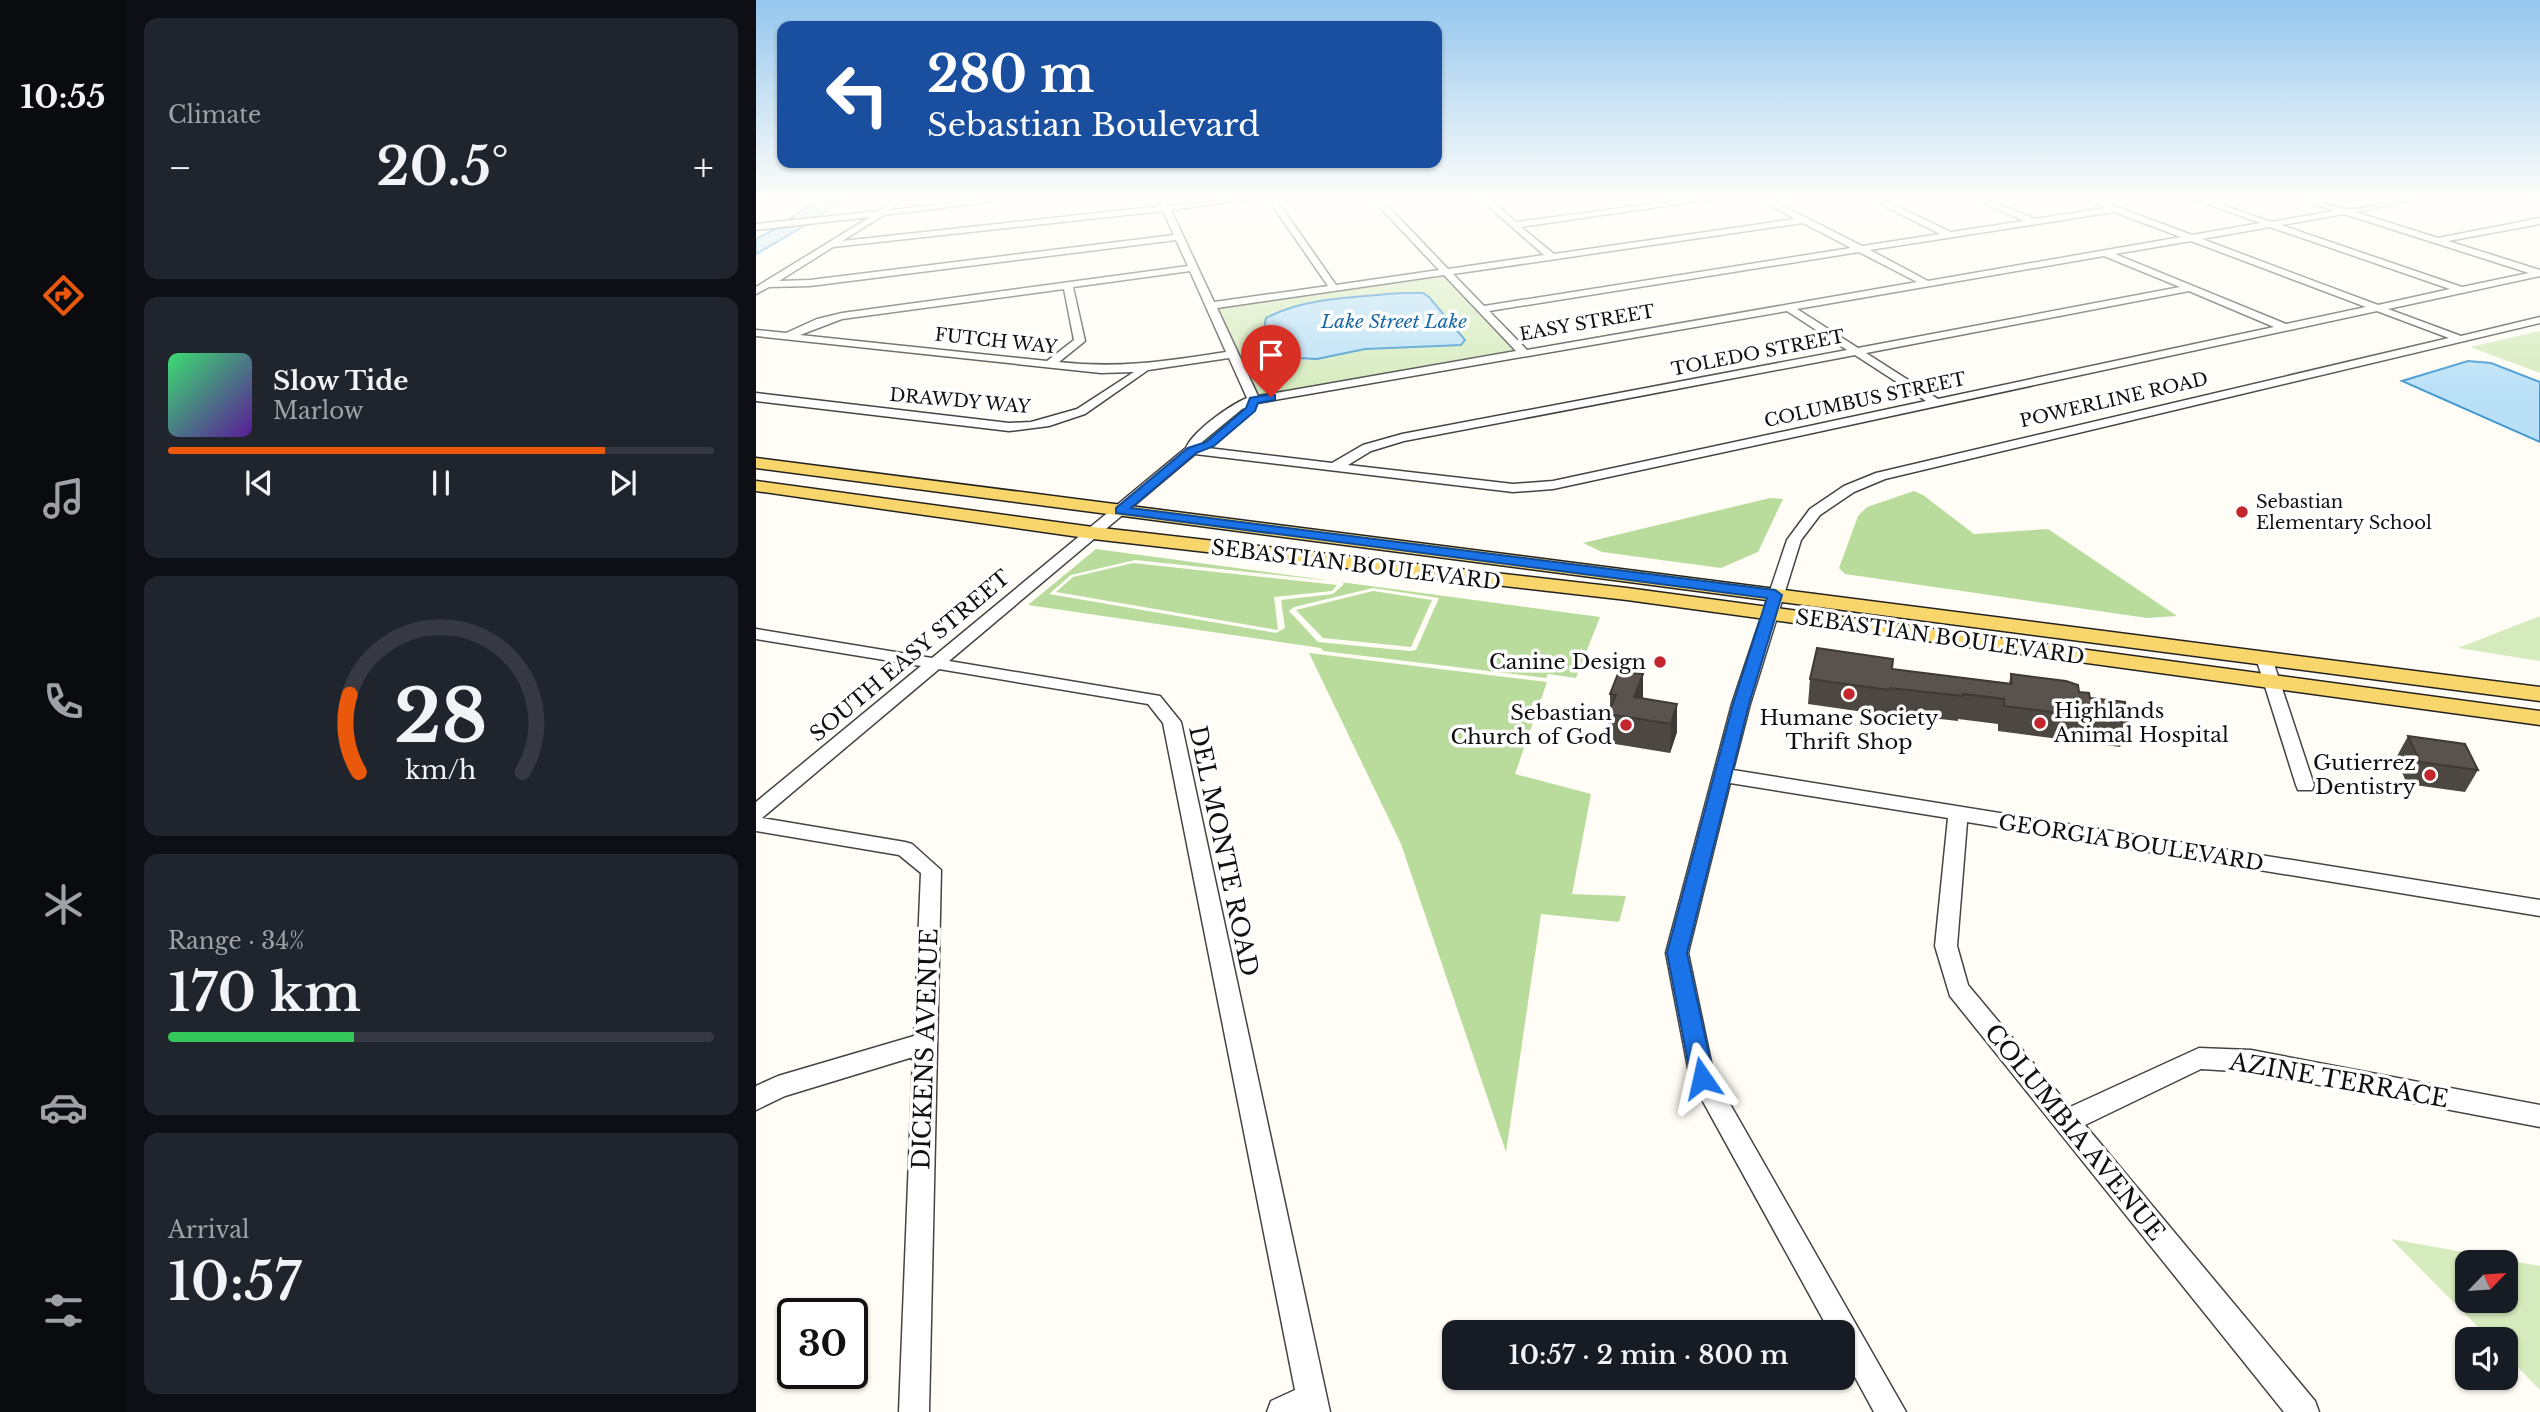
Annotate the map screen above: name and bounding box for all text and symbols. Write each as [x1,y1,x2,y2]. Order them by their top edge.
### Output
text: 280 m [927,44,1094,105]
icon: left [812,49,903,140]
text: 10:55 [20,77,106,117]
text: Climate [168,101,261,129]
text: Sebastian Boulevard [927,105,1260,145]
text: 20.5° [376,135,509,199]
text: − [168,144,192,191]
text: + [693,144,714,191]
icon: directions [39,271,88,320]
street label: EASY STREET [1518,300,1657,346]
water label: Lake Street Lake [1320,310,1467,333]
street label: FUTCH WAY [934,324,1059,358]
pin [1241,325,1301,397]
street label: TOLEDO STREET [1669,325,1847,381]
icon: arrive [1252,336,1290,374]
text: Slow Tide [273,365,409,397]
street label: COLUMBUS STREET [1762,368,1968,432]
street label: POWERLINE ROAD [2018,368,2210,432]
street label: DRAWDY WAY [889,384,1032,418]
text: Marlow [273,397,363,425]
icon: previous [240,464,278,502]
icon: pause [422,464,460,502]
icon: next [604,464,642,502]
icon: music [39,474,88,523]
place label: Sebastian Elementary School [2256,491,2432,534]
marker: Sebastian Elementary School [2234,504,2250,520]
street label: SEBASTIAN BOULEVARD [1210,534,1502,596]
street label: SOUTH EASY STREET [805,565,1015,747]
street label: SEBASTIAN BOULEVARD [1794,604,2086,670]
place label: Canine Design [1489,649,1646,675]
marker: Canine Design [1652,654,1668,670]
text: 28 [394,671,488,762]
icon: phone [39,677,88,726]
marker: Humane Society Thrift Shop [1841,686,1857,702]
place label: Highlands Animal Hospital [2053,698,2229,748]
place label: Sebastian Church of God [1451,700,1612,750]
place label: Humane Society Thrift Shop [1760,705,1939,755]
marker: Highlands Animal Hospital [2032,715,2048,731]
marker: Sebastian Church of God [1618,717,1634,733]
street label: DEL MONTE ROAD [1183,723,1265,979]
place label: Gutierrez Dentistry [2313,750,2417,800]
text: km/h [406,755,476,786]
marker: Gutierrez Dentistry [2422,767,2438,783]
street label: GEORGIA BOULEVARD [1996,809,2266,877]
icon: climate [39,880,88,929]
text: Range · 34% [168,927,304,955]
street label: DICKENS AVENUE [906,928,944,1170]
text: 170 km [168,961,361,1025]
street label: COLUMBIA AVENUE [1979,1018,2171,1246]
position arrow [1665,1041,1739,1115]
street label: AZINE TERRACE [2226,1046,2451,1114]
icon: car [39,1083,88,1132]
text: Arrival [168,1216,249,1244]
text: 10:57 [168,1250,301,1314]
north arrow [2455,1250,2518,1312]
map controls [2455,1250,2518,1390]
icon: filters [39,1286,88,1335]
speed limit sign: 30 [777,1298,868,1389]
button: sound [2455,1327,2518,1390]
text: 10:57 · 2 min · 800 m [1508,1339,1789,1371]

